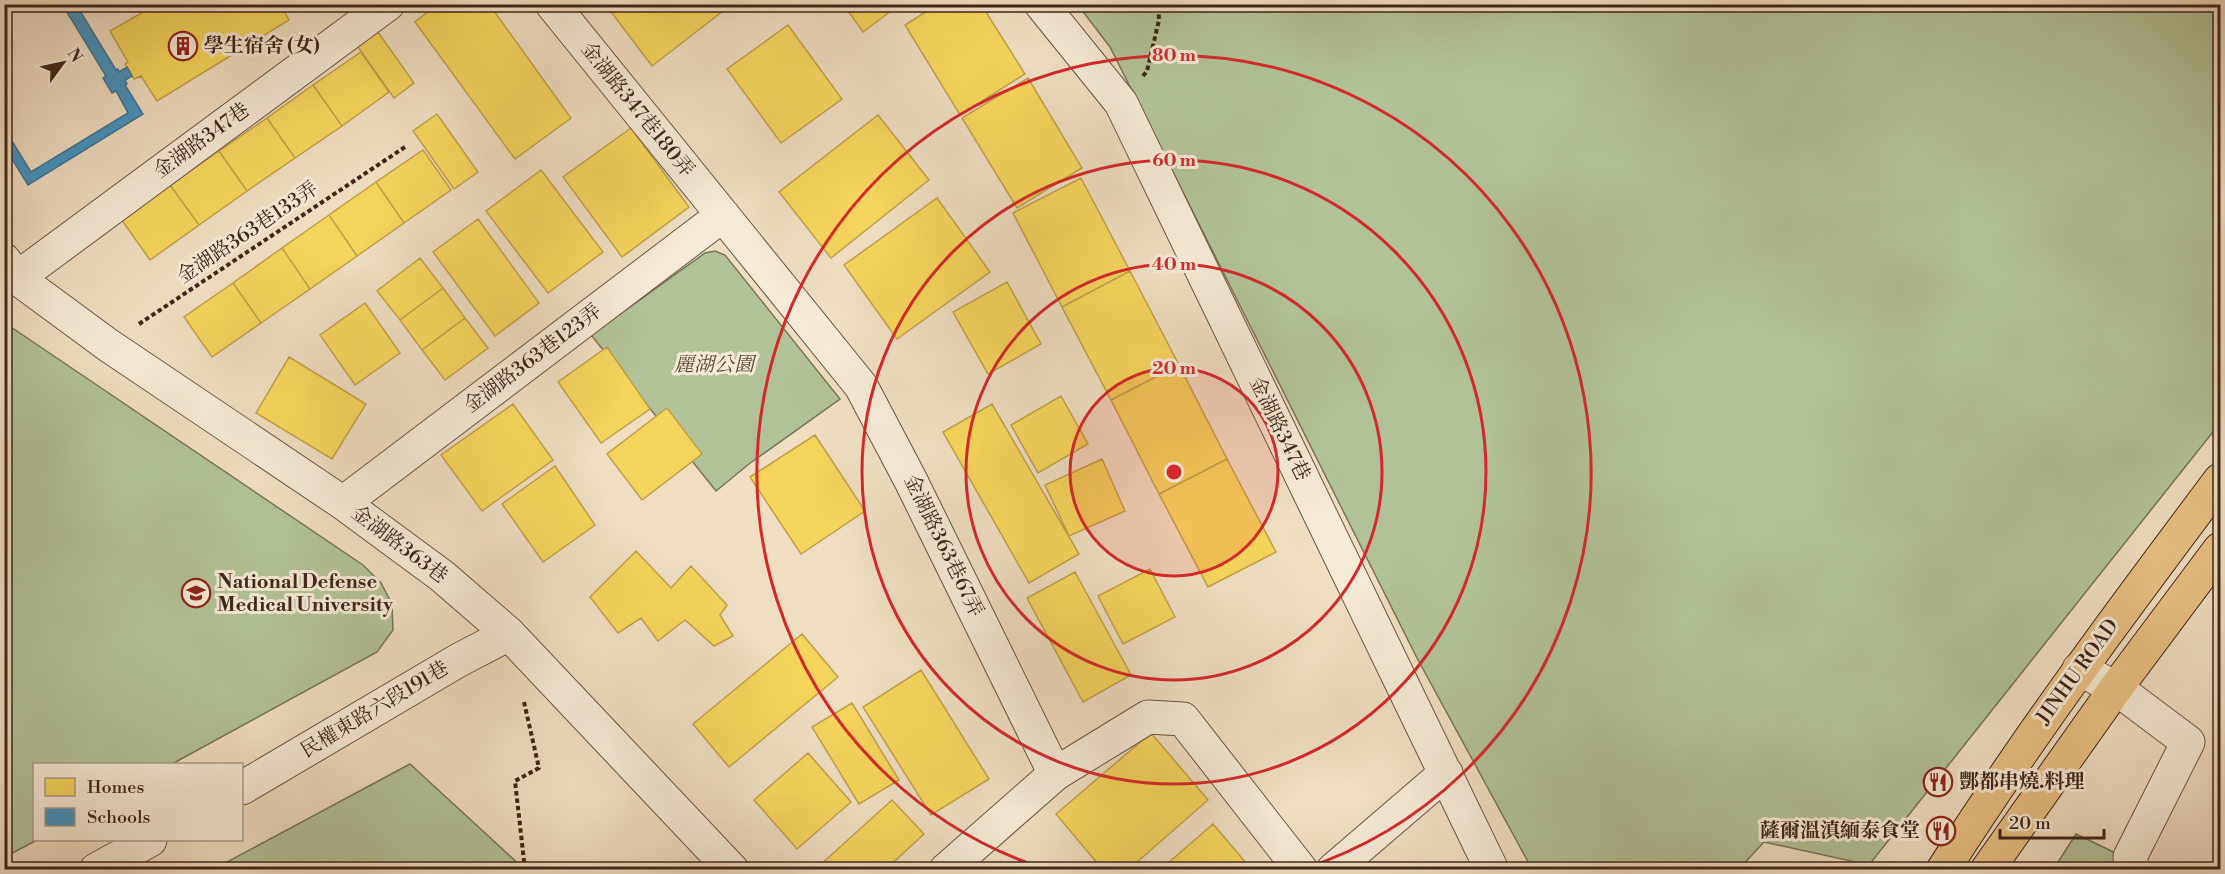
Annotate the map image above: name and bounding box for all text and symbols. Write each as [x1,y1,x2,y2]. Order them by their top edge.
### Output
building icon: 學生宿舍 (女) [167,30,199,62]
north arrow [33,33,93,93]
place label: 學生宿舍 (女) [204,34,320,59]
street label: 金湖路347巷180弄 [575,38,699,182]
text: 80 m [1152,44,1197,67]
text: N [63,45,87,66]
street label: 金湖路347巷 [149,98,255,184]
text: 60 m [1152,149,1196,172]
street label: 金湖路363巷133弄 [173,177,323,289]
text: 40 m [1152,253,1197,276]
street label: 金湖路363巷123弄 [459,299,607,419]
park label: 麗湖公園 [674,353,757,378]
text: 20 m [1152,357,1196,380]
street label: 金湖路347巷 [1243,373,1315,485]
centre of rings [1164,462,1184,482]
street label: 金湖路363巷67弄 [898,471,988,621]
street label: 金湖路363巷 [346,501,452,589]
place label: National Defense Medical University [217,570,394,618]
school or university icon: National Defense Medical University [180,577,212,609]
street label: JINHU ROAD [2031,614,2125,730]
street label: 民權東路六段191巷 [297,656,453,764]
legend [33,763,243,841]
restaurant icon: 酆都串燒.料理 [1922,766,1954,798]
place label: 酆都串燒.料理 [1959,770,2084,795]
text: Homes [87,776,144,799]
scale bar [2000,802,2104,840]
text: Schools [87,806,151,829]
text: 20 m [2009,812,2051,835]
restaurant icon: 薩爾溫滇緬泰食堂 [1925,815,1957,847]
place label: 薩爾溫滇緬泰食堂 [1760,819,1920,844]

